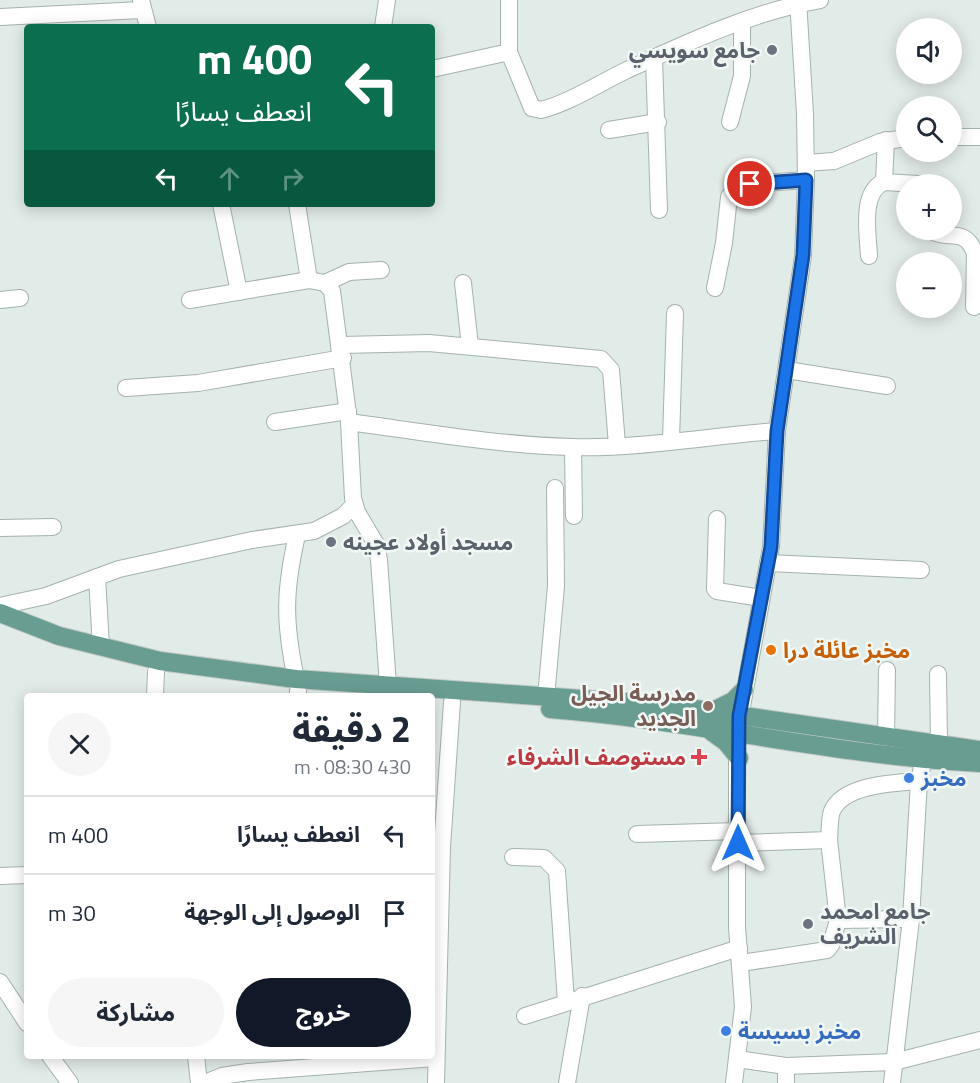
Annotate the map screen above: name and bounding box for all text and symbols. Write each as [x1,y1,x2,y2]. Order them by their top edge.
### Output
map controls [896,18,962,318]
button: sound [896,18,962,84]
text: 400 m [197,26,312,90]
place label: جامع سويسي [629,33,760,68]
marker: جامع سويسي [765,43,779,57]
icon: left [333,48,411,126]
text: انعطف يسارًا [175,90,312,131]
button: search [896,96,962,162]
pin [724,158,775,209]
icon: left [150,162,183,195]
icon: ahead [213,162,246,195]
icon: right [276,162,309,195]
icon: arrive [733,167,766,200]
button: + [896,174,962,240]
button: − [896,252,962,318]
place label: مسجد أولاد عجينه [343,525,513,559]
marker: مسجد أولاد عجينه [324,535,338,549]
place label: مخبز عائلة درا [783,633,910,667]
marker: مخبز عائلة درا [764,643,778,657]
place label: مدرسة الجيل الجديد [571,676,696,735]
marker: مدرسة الجيل الجديد [701,699,715,713]
text: 2 دقيقة [292,701,411,756]
button: close [48,713,111,776]
place label: مستوصف الشرفاء [507,740,686,774]
marker: مستوصف الشرفاء [690,748,708,766]
text: 430 m · 08:30 [294,751,411,782]
place label: مخبز [920,761,967,795]
marker: مخبز [902,771,916,785]
position arrow [706,811,770,875]
text: انعطف يسارًا [237,817,360,851]
text: 400 m [48,818,108,852]
icon: left [378,819,411,852]
place label: جامع امحمد الشريف [820,894,931,953]
text: الوصول إلى الوجهة [184,895,360,929]
text: 30 m [48,896,96,930]
icon: arrive [378,897,411,930]
marker: جامع امحمد الشريف [801,917,815,931]
button: مشاركة [48,978,224,1047]
button: خروج [236,978,411,1047]
place label: مخبز بسيسة [738,1014,861,1048]
marker: مخبز بسيسة [719,1024,733,1038]

